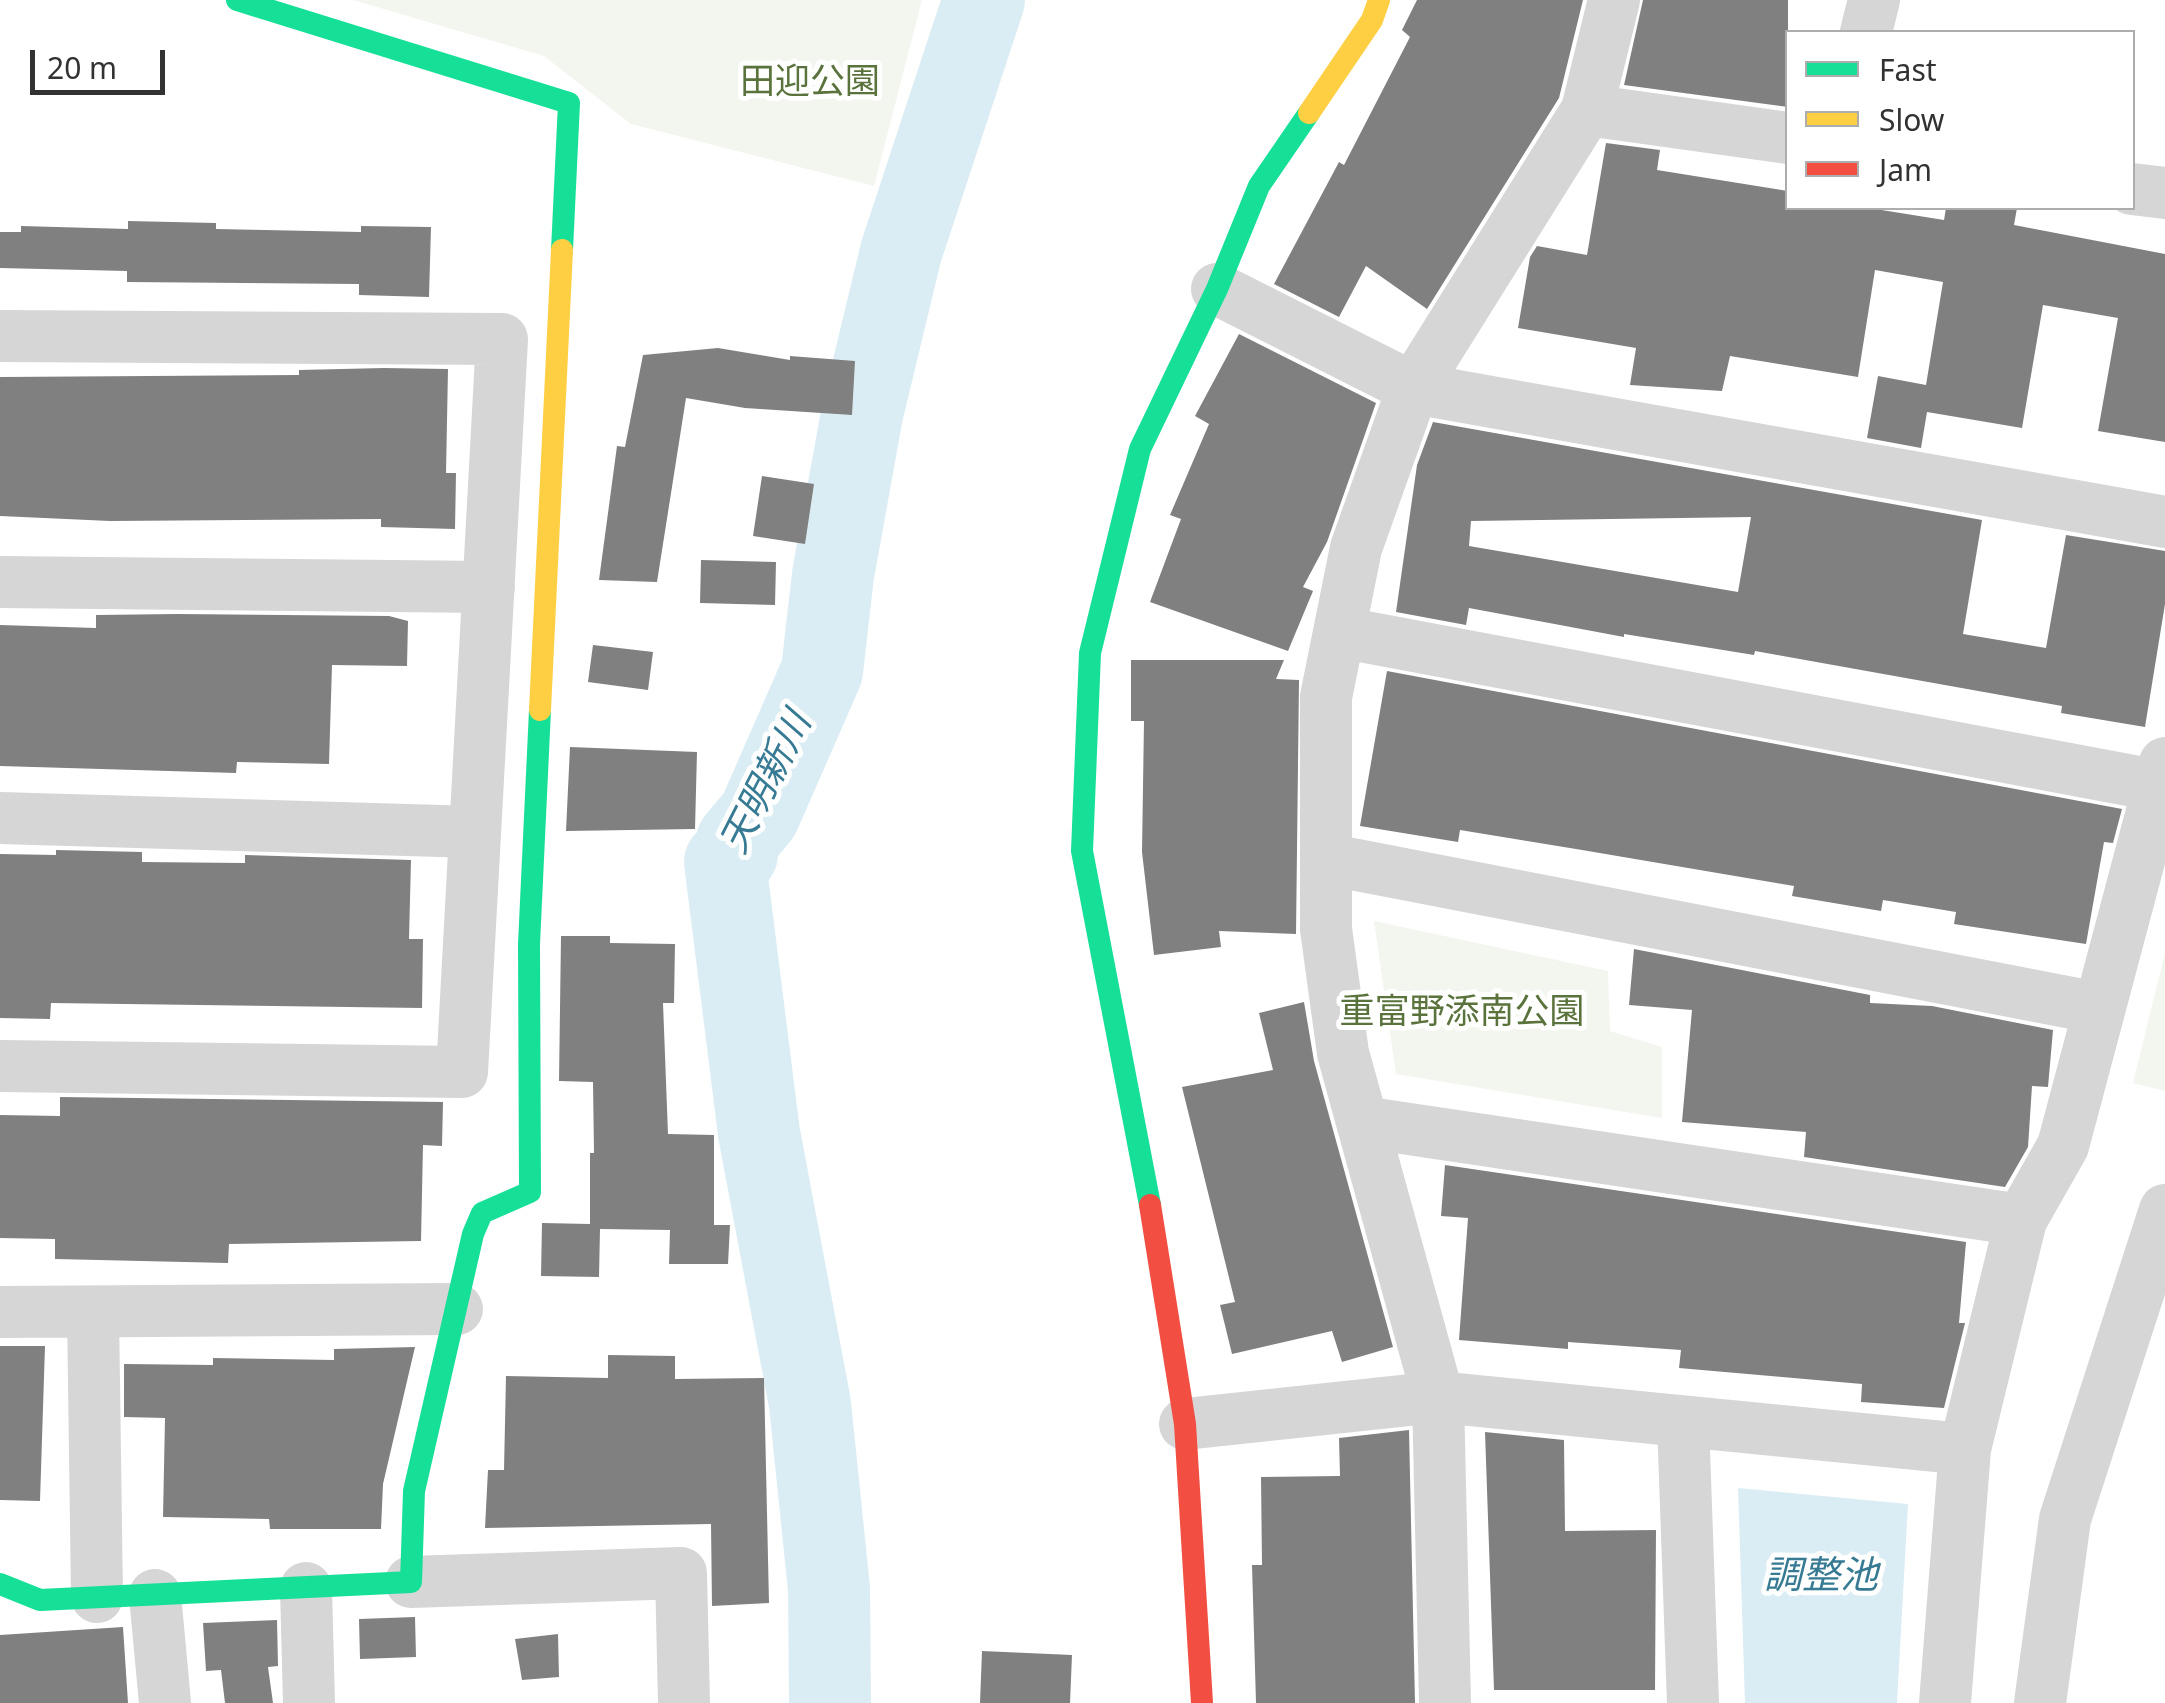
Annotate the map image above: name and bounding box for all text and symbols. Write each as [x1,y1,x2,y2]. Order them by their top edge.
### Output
scale bar [35,30,170,92]
legend [1785,30,2135,210]
text: 20 m [47,47,117,88]
text: Fast [1879,49,1937,90]
park label: 田迎公園 [740,62,880,104]
text: Slow [1879,99,1944,140]
text: Jam [1879,149,1932,190]
water label: 天明新川 [712,705,822,861]
park label: 重富野添南公園 [1340,992,1584,1034]
water label: 調整池 [1764,1554,1878,1600]

